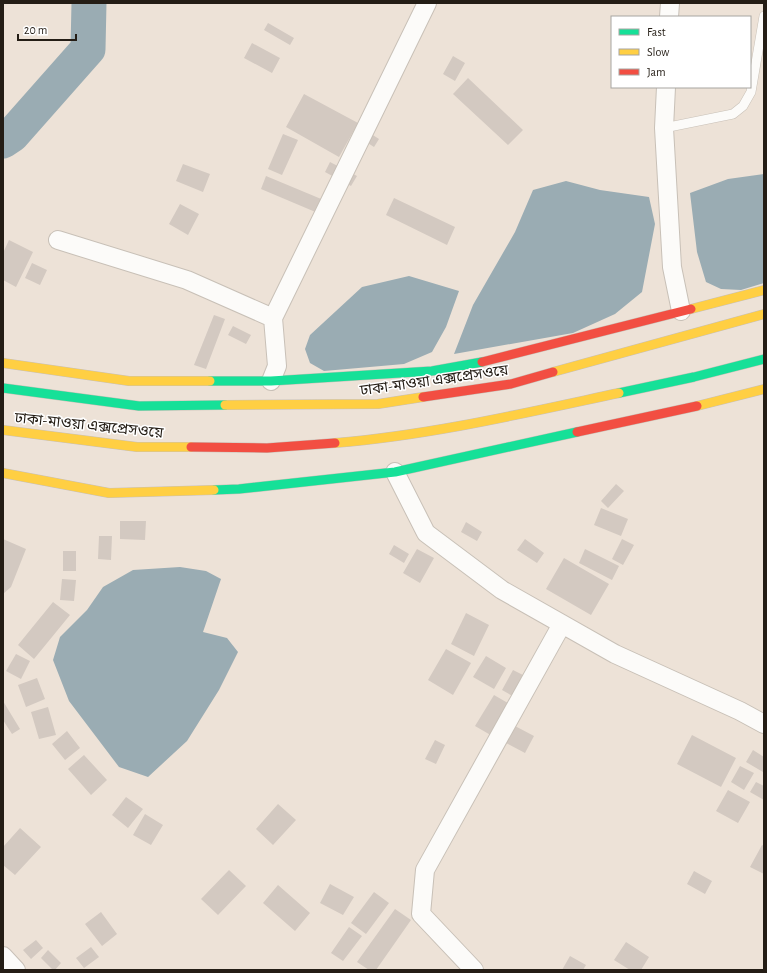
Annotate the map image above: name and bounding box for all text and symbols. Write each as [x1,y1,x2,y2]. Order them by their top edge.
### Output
scale bar [18,16,76,42]
legend [611,16,751,88]
text: 20 m [24,24,47,36]
text: Fast [647,26,666,38]
text: Slow [647,46,669,58]
text: Jam [647,66,666,78]
street label: ঢাকা-মাওয়া এক্সপ্রেসওয়ে [358,363,510,398]
street label: ঢাকা-মাওয়া এক্সপ্রেসওয়ে [13,410,165,441]

